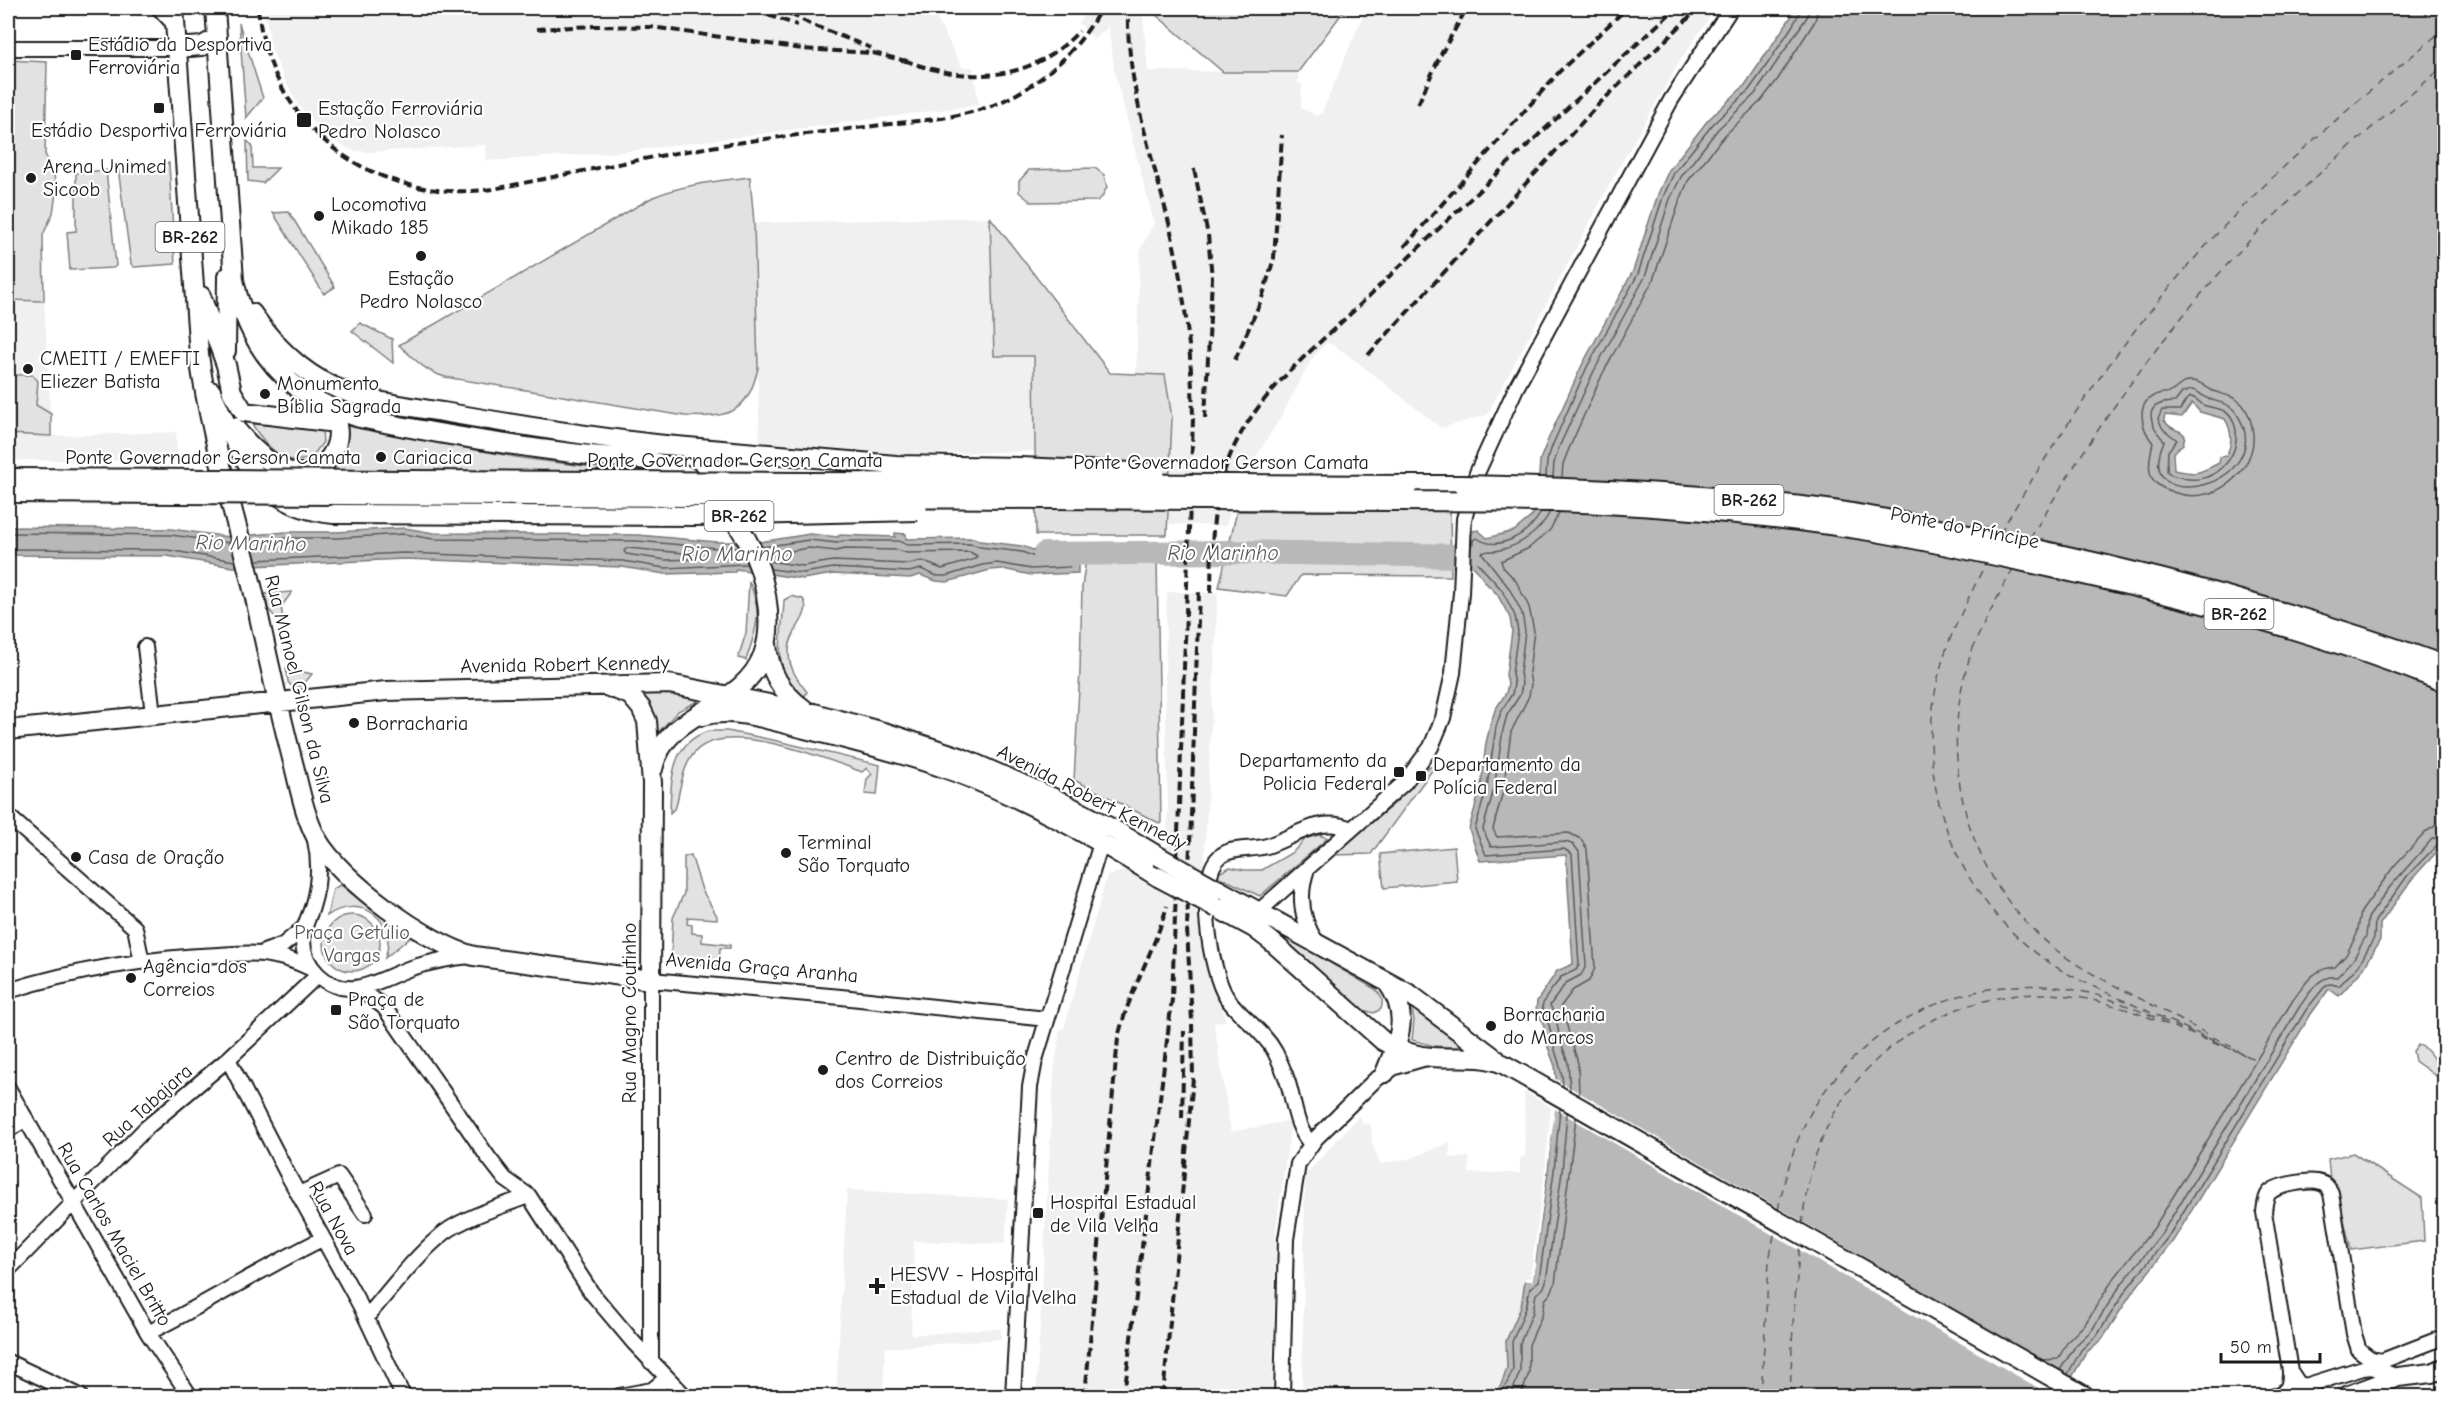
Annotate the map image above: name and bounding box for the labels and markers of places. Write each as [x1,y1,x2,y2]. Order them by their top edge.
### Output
place label: Estádio da Desportiva Ferroviária [88,33,272,79]
marker: Estádio da Desportiva Ferroviária [69,48,83,62]
place label: Estação Ferroviária Pedro Nolasco [318,97,483,143]
marker: Estádio Desportiva Ferroviária [152,101,166,115]
marker: Estação Ferroviária Pedro Nolasco [295,111,313,129]
place label: Estádio Desportiva Ferroviária [31,119,287,142]
place label: Arena Unimed Sicoob [43,155,167,201]
marker: Arena Unimed Sicoob [24,171,38,185]
place label: Locomotiva Mikado 185 [331,193,429,239]
marker: Locomotiva Mikado 185 [312,209,326,223]
marker: Estação Pedro Nolasco [414,249,428,263]
place label: Estação Pedro Nolasco [360,267,482,313]
place label: CMEITI / EMEFTI Eliezer Batista [40,347,200,393]
marker: CMEITI / EMEFTI Eliezer Batista [21,362,35,376]
place label: Monumento Bíblia Sagrada [277,372,401,418]
marker: Monumento Bíblia Sagrada [258,387,272,401]
place label: Cariacica [393,446,473,469]
marker: Cariacica [374,450,388,464]
place label: Borracharia [366,712,468,735]
marker: Borracharia [347,716,361,730]
place label: Departamento da Policia Federal [1239,749,1387,795]
place label: Departamento da Polícia Federal [1433,753,1581,799]
marker: Departamento da Policia Federal [1392,765,1406,779]
marker: Departamento da Polícia Federal [1414,769,1428,783]
place label: Terminal São Torquato [798,831,910,877]
place label: Casa de Oração [88,846,224,869]
marker: Terminal São Torquato [779,846,793,860]
marker: Casa de Oração [69,850,83,864]
place label: Agência dos Correios [143,955,247,1001]
marker: Agência dos Correios [124,971,138,985]
place label: Praça de São Torquato [348,988,460,1034]
marker: Praça de São Torquato [329,1003,343,1017]
place label: Borracharia do Marcos [1503,1003,1605,1049]
marker: Borracharia do Marcos [1484,1019,1498,1033]
place label: Centro de Distribuição dos Correios [835,1047,1026,1093]
marker: Centro de Distribuição dos Correios [816,1063,830,1077]
place label: Hospital Estadual de Vila Velha [1050,1191,1196,1237]
marker: Hospital Estadual de Vila Velha [1031,1206,1045,1220]
place label: HESVV - Hospital Estadual de Vila Velha [890,1263,1077,1309]
marker: HESVV - Hospital Estadual de Vila Velha [868,1277,886,1295]

